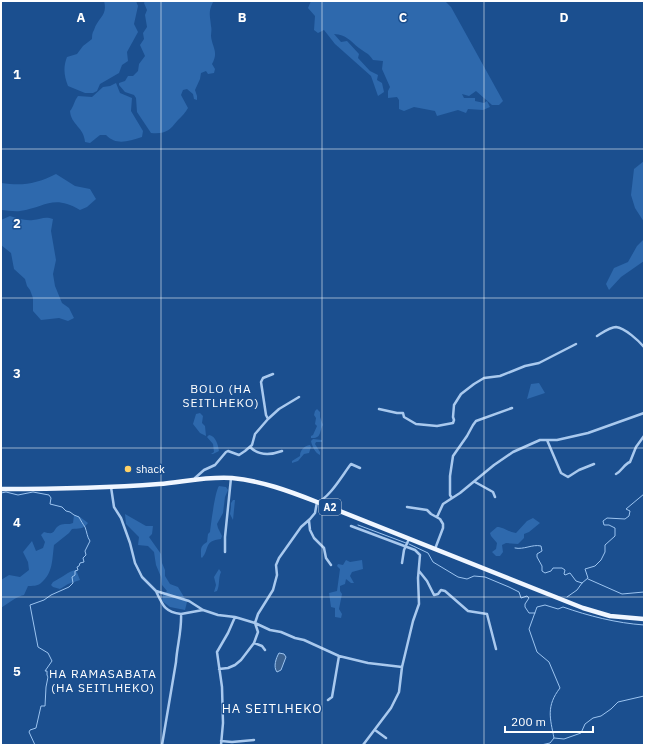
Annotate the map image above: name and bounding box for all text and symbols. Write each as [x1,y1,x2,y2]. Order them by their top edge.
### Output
text: A [77,9,86,26]
text: B [238,9,247,26]
text: C [399,9,408,26]
text: D [559,9,569,26]
text: 1 [13,66,21,83]
text: 2 [13,215,21,232]
text: 3 [13,365,21,382]
district label: BOLO (HA SEITLHEKO) [183,381,259,410]
place label: shack [136,462,165,476]
marker: shack [123,464,133,474]
road number: A2 [319,499,341,515]
text: 4 [13,514,21,531]
text: 5 [13,663,21,680]
district label: HA RAMASABATA (HA SEITLHEKO) [49,666,157,695]
district label: HA SEITLHEKO [222,700,322,717]
scale bar [505,708,593,734]
text: 200 m [511,714,546,729]

